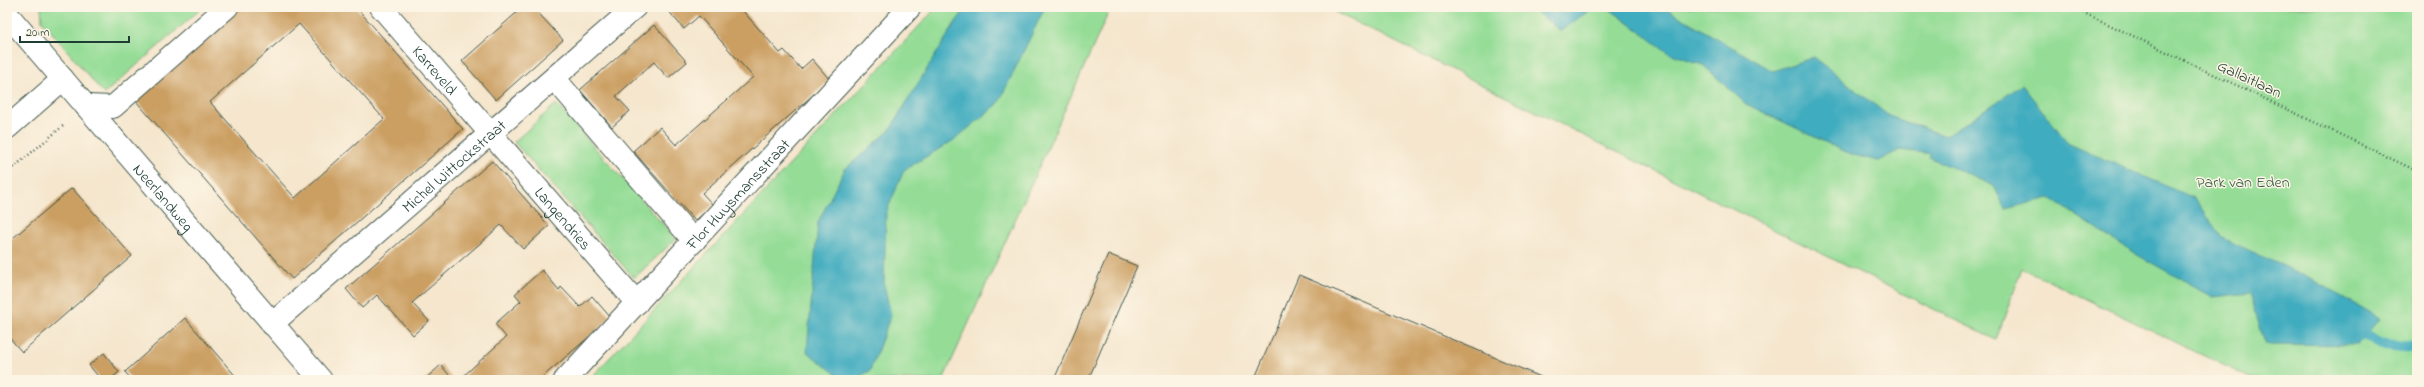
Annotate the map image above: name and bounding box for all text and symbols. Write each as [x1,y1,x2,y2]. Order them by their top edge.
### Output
scale bar [20,18,129,44]
text: 20 m [26,24,49,42]
street label: Karreveld [405,41,462,101]
street label: Gallaitlaan [2213,54,2285,105]
street label: Michel Wittockstraat [397,114,513,219]
street label: Flor Huysmansstraat [681,133,797,257]
street label: Neerlandweg [126,159,199,238]
park label: Park van Eden [2196,171,2290,195]
street label: Langendries [528,182,596,256]

